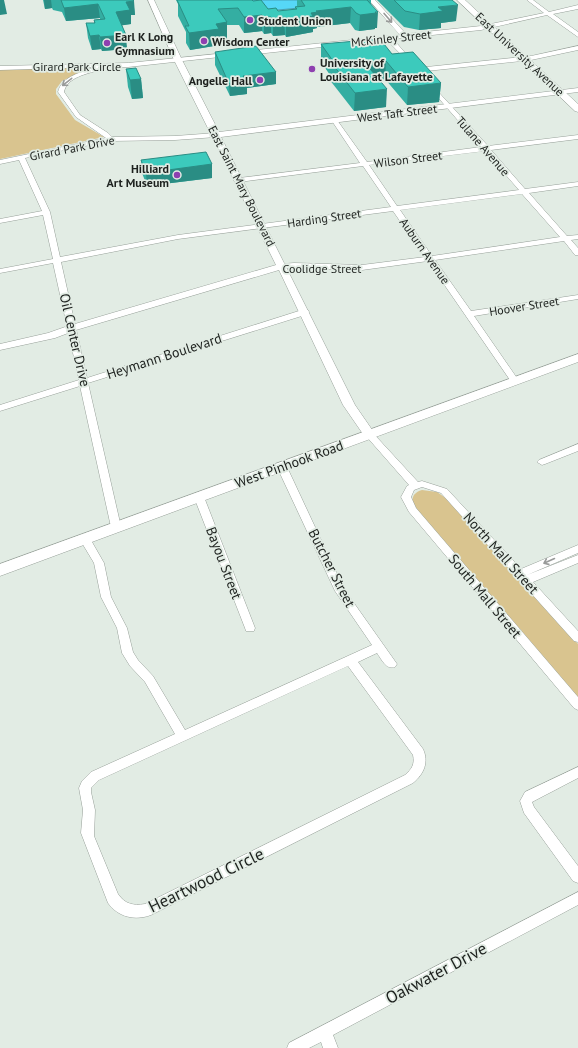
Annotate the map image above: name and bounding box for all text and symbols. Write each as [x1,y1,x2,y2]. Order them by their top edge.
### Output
street label: East University Avenue [472,9,568,99]
place label: Student Union [258,13,332,28]
one-way arrow [383,13,393,23]
marker: Student Union [245,15,255,25]
street label: McKinley Street [350,26,432,50]
place label: Earl K Long Gymnasium [115,29,175,58]
place label: Wisdom Center [212,34,290,49]
marker: Wisdom Center [199,36,209,46]
marker: Earl K Long Gymnasium [102,38,112,48]
place label: University of Louisiana at Lafayette [320,55,433,84]
street label: Girard Park Circle [33,59,121,74]
marker: University of Louisiana at Lafayette [307,64,317,74]
place label: Angelle Hall [189,73,252,88]
marker: Angelle Hall [255,75,265,85]
one-way arrow [62,78,72,87]
street label: West Taft Street [356,101,438,125]
street label: Tulane Avenue [453,113,513,179]
street label: East Saint Mary Boulevard [205,123,279,249]
street label: Girard Park Drive [28,132,116,164]
street label: Wilson Street [373,147,443,171]
place label: Hilliard Art Museum [107,161,169,190]
marker: Hilliard Art Museum [172,170,182,180]
street label: Harding Street [286,205,362,231]
street label: Auburn Avenue [397,215,453,287]
street label: Coolidge Street [283,261,361,276]
street label: Oil Center Drive [56,292,94,388]
street label: Hoover Street [488,293,560,319]
street label: Heymann Boulevard [104,329,224,383]
street label: West Pinhook Road [232,436,346,492]
street label: North Mall Street [460,508,543,598]
street label: Bayou Street [202,524,246,602]
street label: Butcher Street [305,526,360,610]
street label: South Mall Street [445,550,526,642]
one-way arrow [544,558,556,565]
street label: Heartwood Circle [145,842,267,918]
street label: Oakwater Drive [381,937,491,1009]

